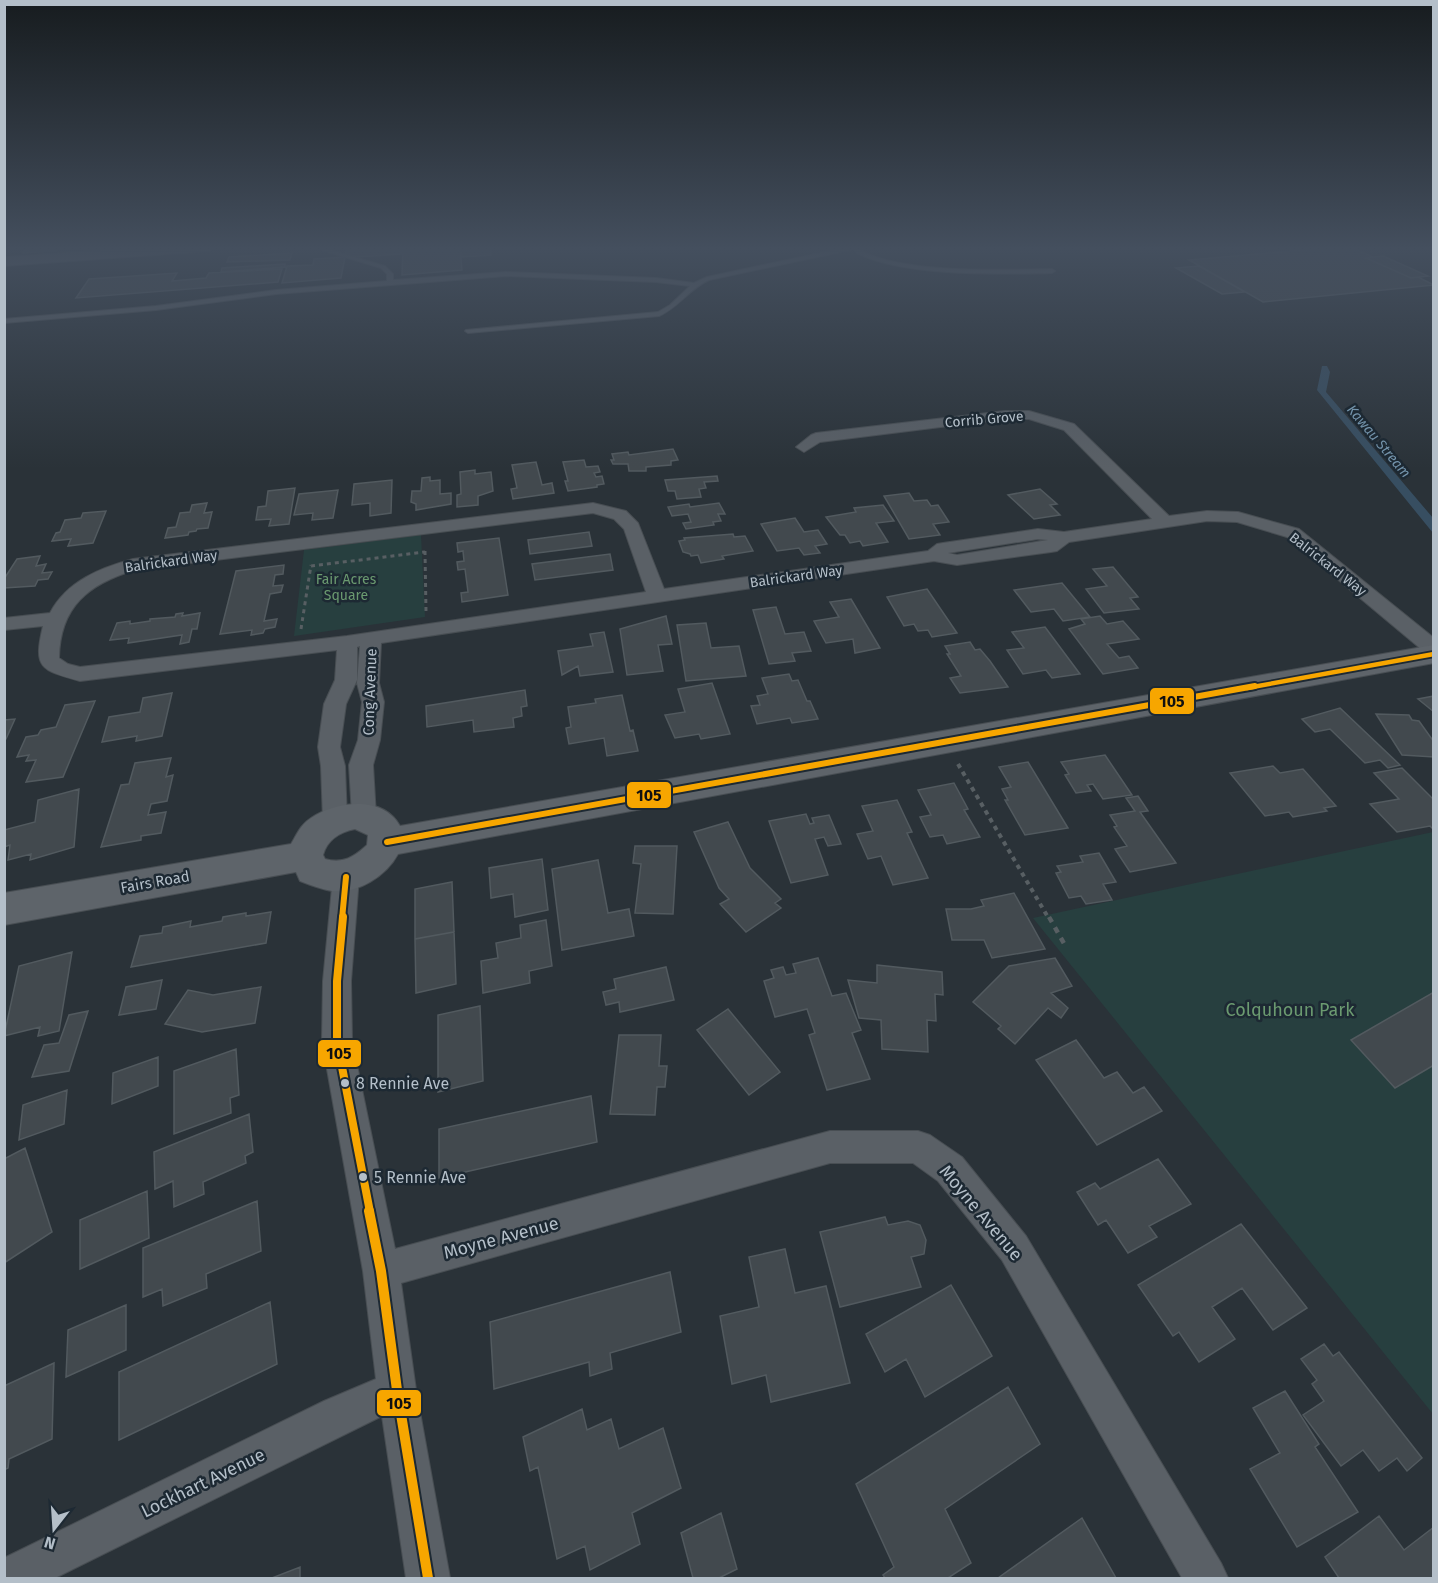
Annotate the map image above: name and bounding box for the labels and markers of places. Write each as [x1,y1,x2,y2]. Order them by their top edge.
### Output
place label: 8 Rennie Ave [356,1074,449,1093]
marker: 8 Rennie Ave [339,1077,351,1089]
place label: 5 Rennie Ave [374,1168,466,1187]
marker: 5 Rennie Ave [357,1171,369,1183]

